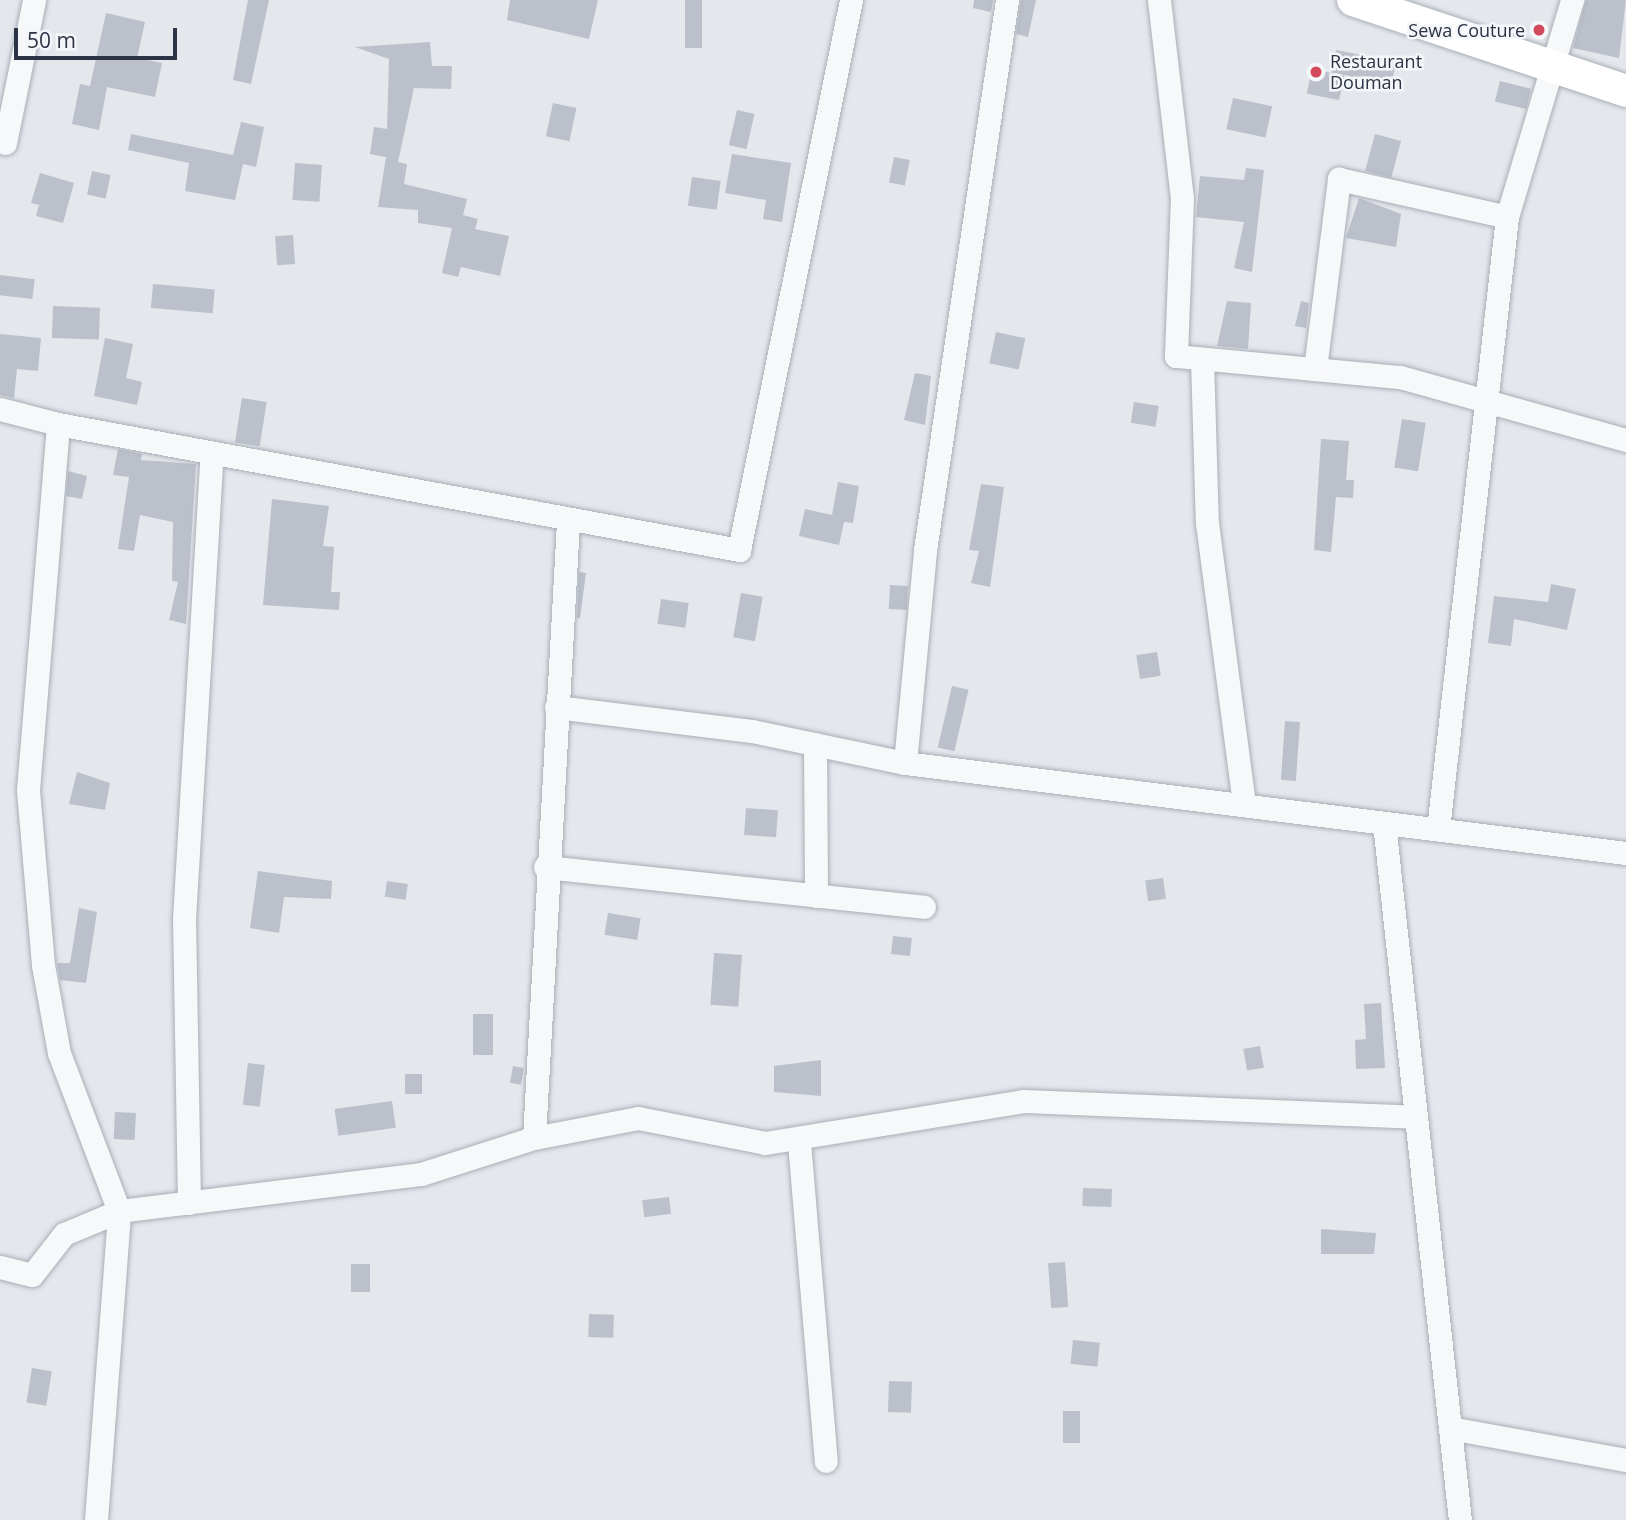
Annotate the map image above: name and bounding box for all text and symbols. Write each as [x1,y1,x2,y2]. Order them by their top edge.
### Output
scale bar [18,14,180,58]
place label: Sewa Couture [1408,19,1525,41]
marker: Sewa Couture [1531,22,1547,38]
text: 50 m [27,26,76,54]
place label: Restaurant Douman [1330,51,1422,94]
marker: Restaurant Douman [1308,64,1324,80]

